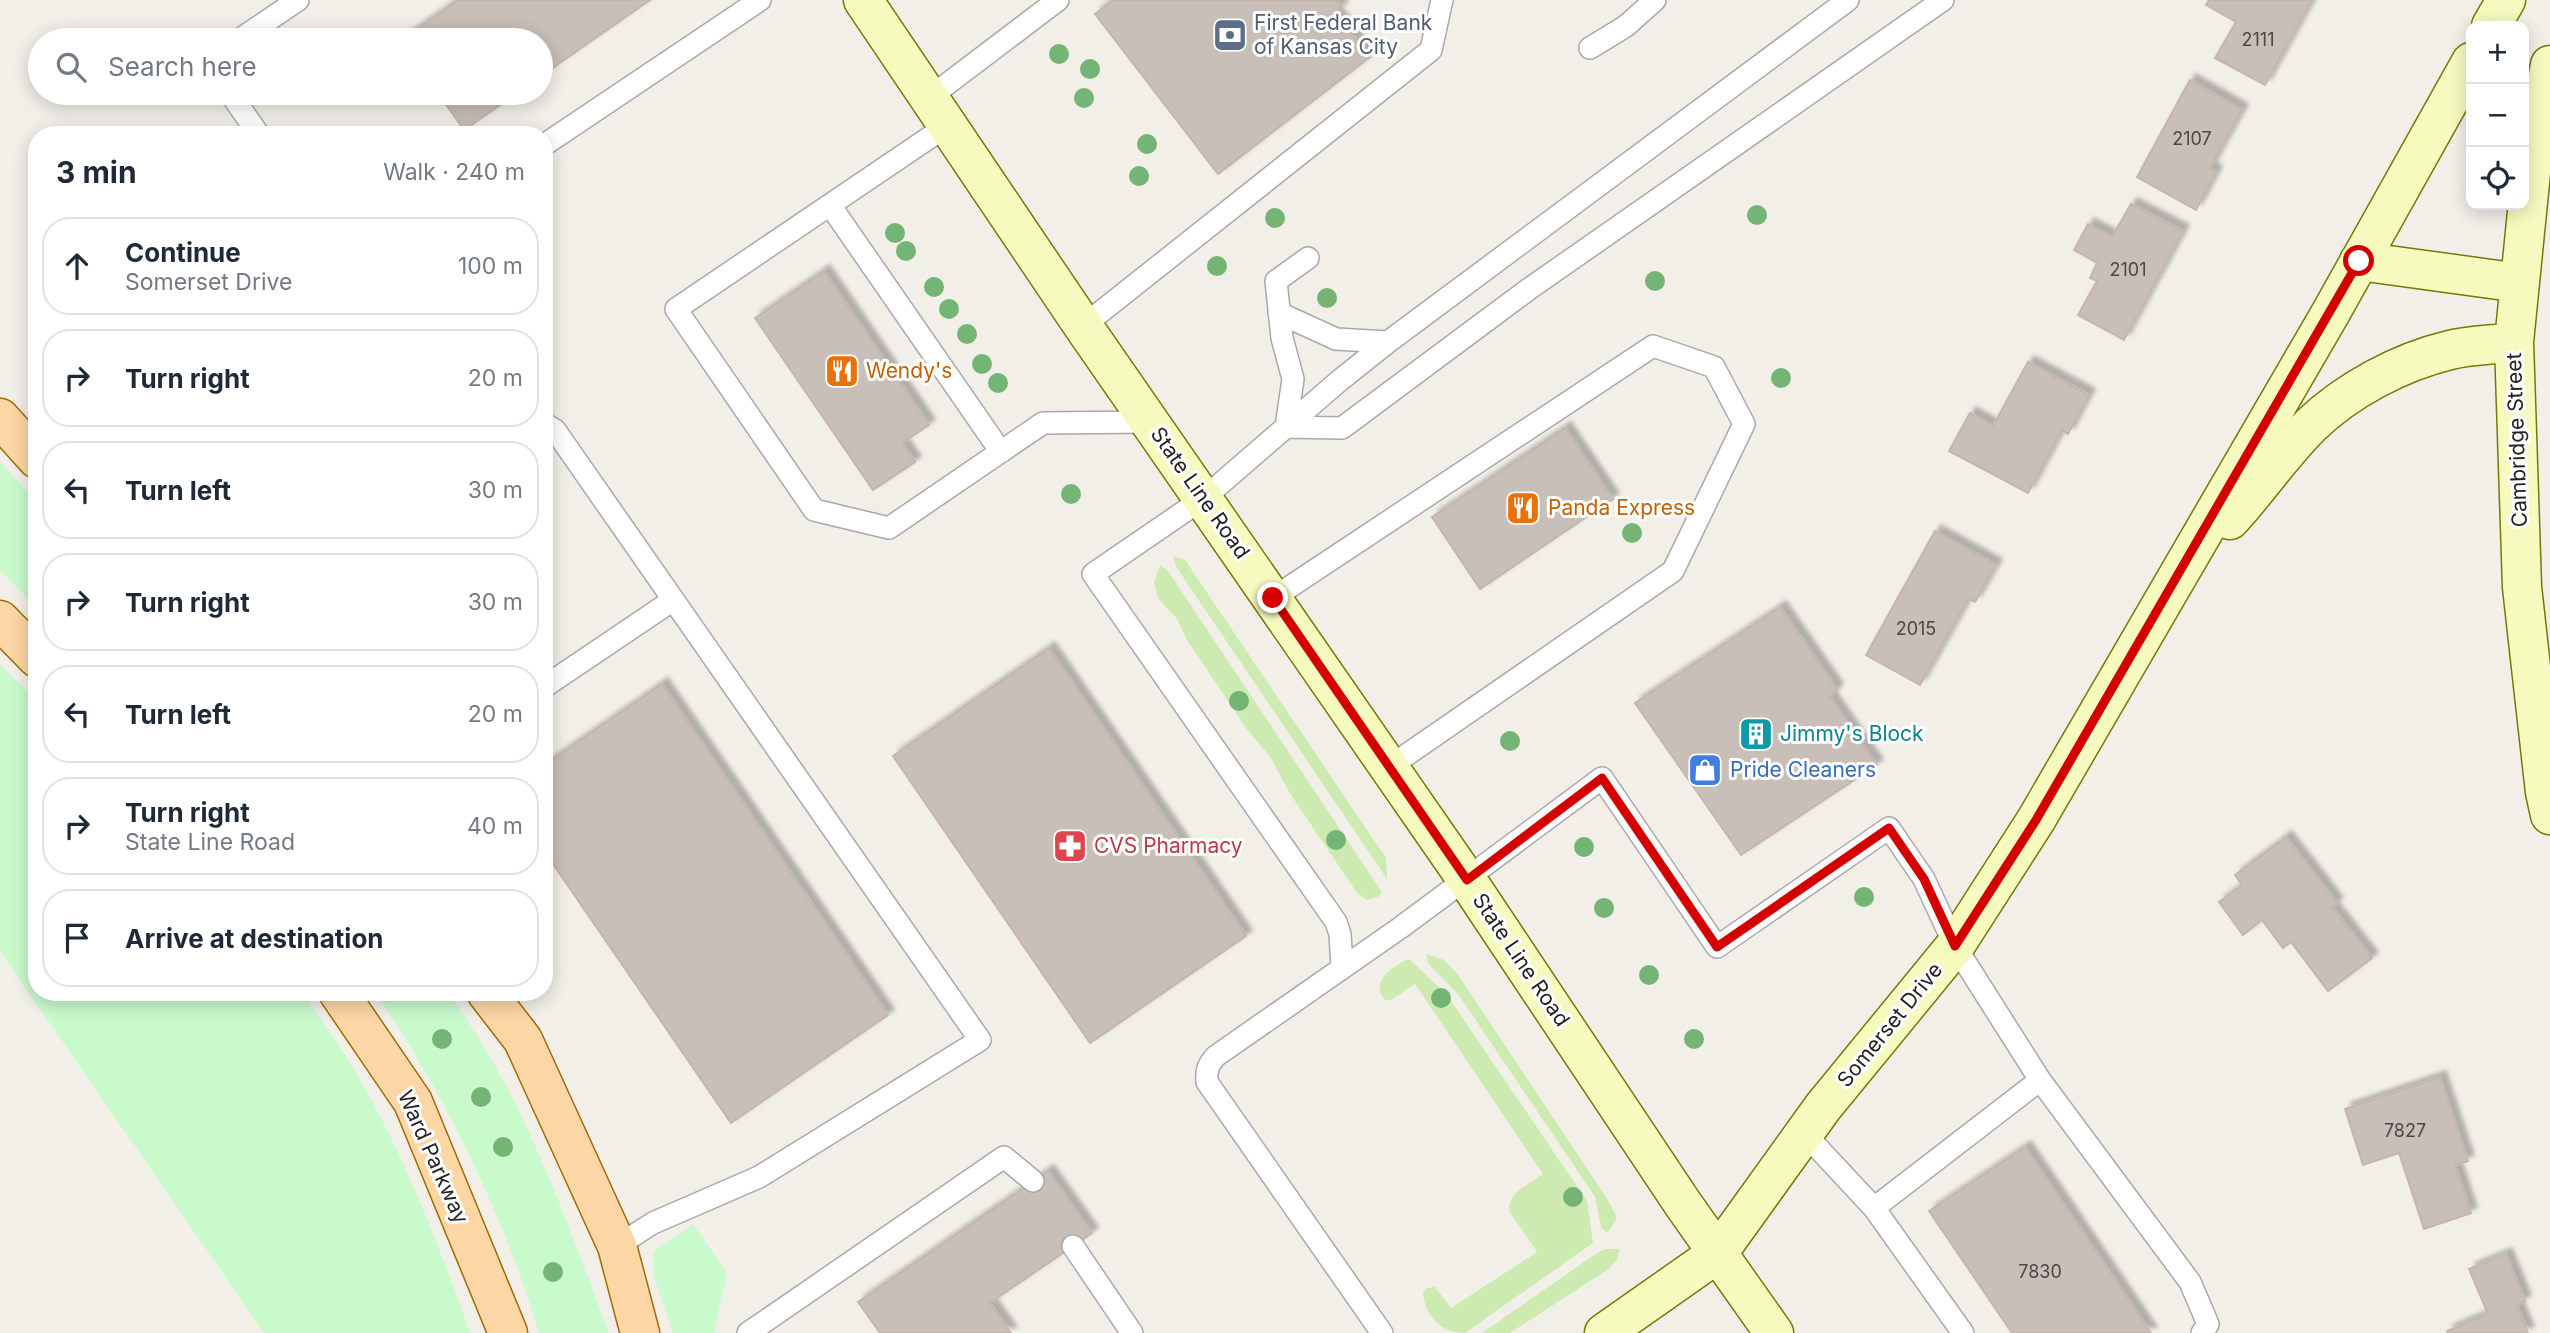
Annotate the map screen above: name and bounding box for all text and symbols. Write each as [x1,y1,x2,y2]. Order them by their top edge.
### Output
place label: First Federal Bank of Kansas City [1254,10,1433,59]
bank icon: First Federal Bank of Kansas City [1211,16,1249,54]
map controls [2466,21,2529,210]
button: + [2466,21,2529,84]
search box [28,28,553,105]
house number: 2111 [2242,29,2274,50]
icon: search [52,48,90,86]
text: Search here [108,51,257,82]
button: − [2466,84,2529,147]
house number: 2107 [2172,128,2212,149]
button: locate [2466,147,2529,210]
text: 3 min [56,154,137,190]
text: Walk · 240 m [383,158,525,186]
text: Continue [125,237,241,268]
route start [2343,245,2374,276]
icon: ahead [58,247,96,285]
text: 100 m [458,252,523,280]
house number: 2101 [2110,259,2146,280]
text: Somerset Drive [125,268,292,296]
restaurant icon: Wendy's [823,352,861,390]
street label: Cambridge Street [2501,352,2532,528]
place label: Wendy's [866,358,952,383]
icon: right [58,359,96,397]
text: Turn right [125,363,250,394]
text: 20 m [468,364,523,392]
street label: State Line Road [1146,422,1255,563]
icon: left [58,471,96,509]
text: Turn left [125,475,231,506]
text: 30 m [468,476,523,504]
restaurant icon: Panda Express [1504,489,1542,527]
place label: Panda Express [1548,495,1695,520]
route end [1257,582,1288,613]
icon: right [58,583,96,621]
text: Turn right [125,587,250,618]
text: 30 m [468,588,523,616]
house number: 2015 [1896,618,1936,639]
icon: left [58,695,96,733]
text: Turn left [125,699,231,730]
text: 20 m [468,700,523,728]
building icon: Jimmy's Block [1737,715,1775,753]
place label: Jimmy's Block [1780,721,1924,746]
shop icon: Pride Cleaners [1686,751,1724,789]
place label: Pride Cleaners [1730,757,1876,782]
text: Turn right [125,797,250,828]
icon: right [58,807,96,845]
text: 40 m [467,812,523,840]
pharmacy icon: CVS Pharmacy [1051,827,1089,865]
text: State Line Road [125,828,295,856]
place label: CVS Pharmacy [1094,833,1243,858]
street label: State Line Road [1468,888,1575,1031]
icon: arrive [58,919,96,957]
text: Arrive at destination [125,923,384,954]
street label: Somerset Drive [1832,957,1947,1092]
street label: Ward Parkway [393,1086,474,1227]
house number: 7827 [2384,1120,2426,1141]
house number: 7830 [2018,1261,2062,1282]

